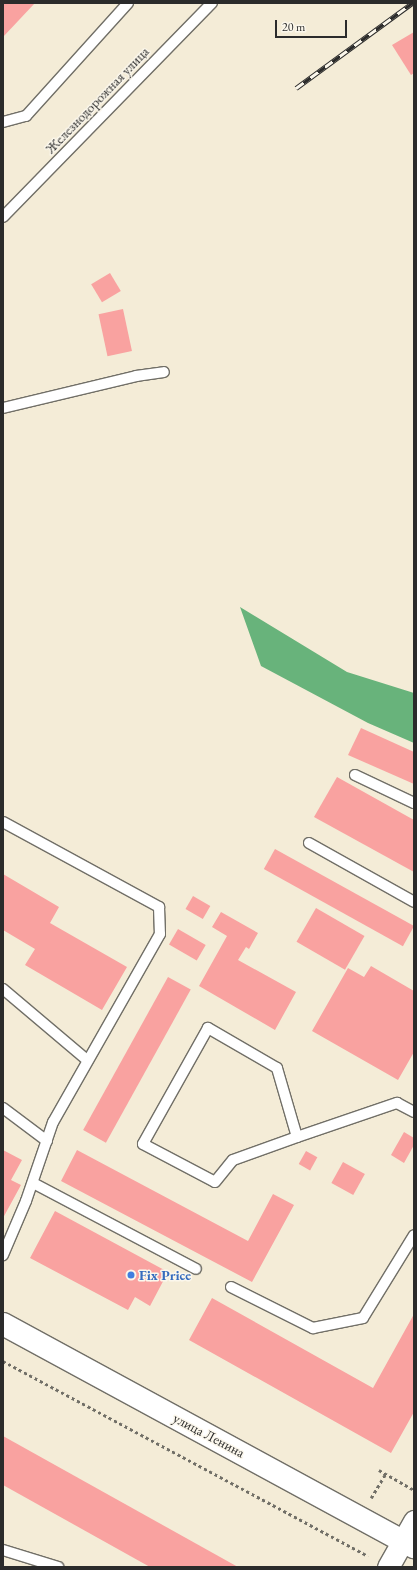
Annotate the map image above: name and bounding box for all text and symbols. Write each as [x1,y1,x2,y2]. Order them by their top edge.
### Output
scale bar [277,12,349,38]
text: 20 m [282,19,305,35]
street label: Железнодорожная улица [42,43,152,157]
place label: Fix Price [139,1267,191,1283]
marker: Fix Price [126,1270,136,1280]
street label: улица Ленина [170,1409,248,1461]

